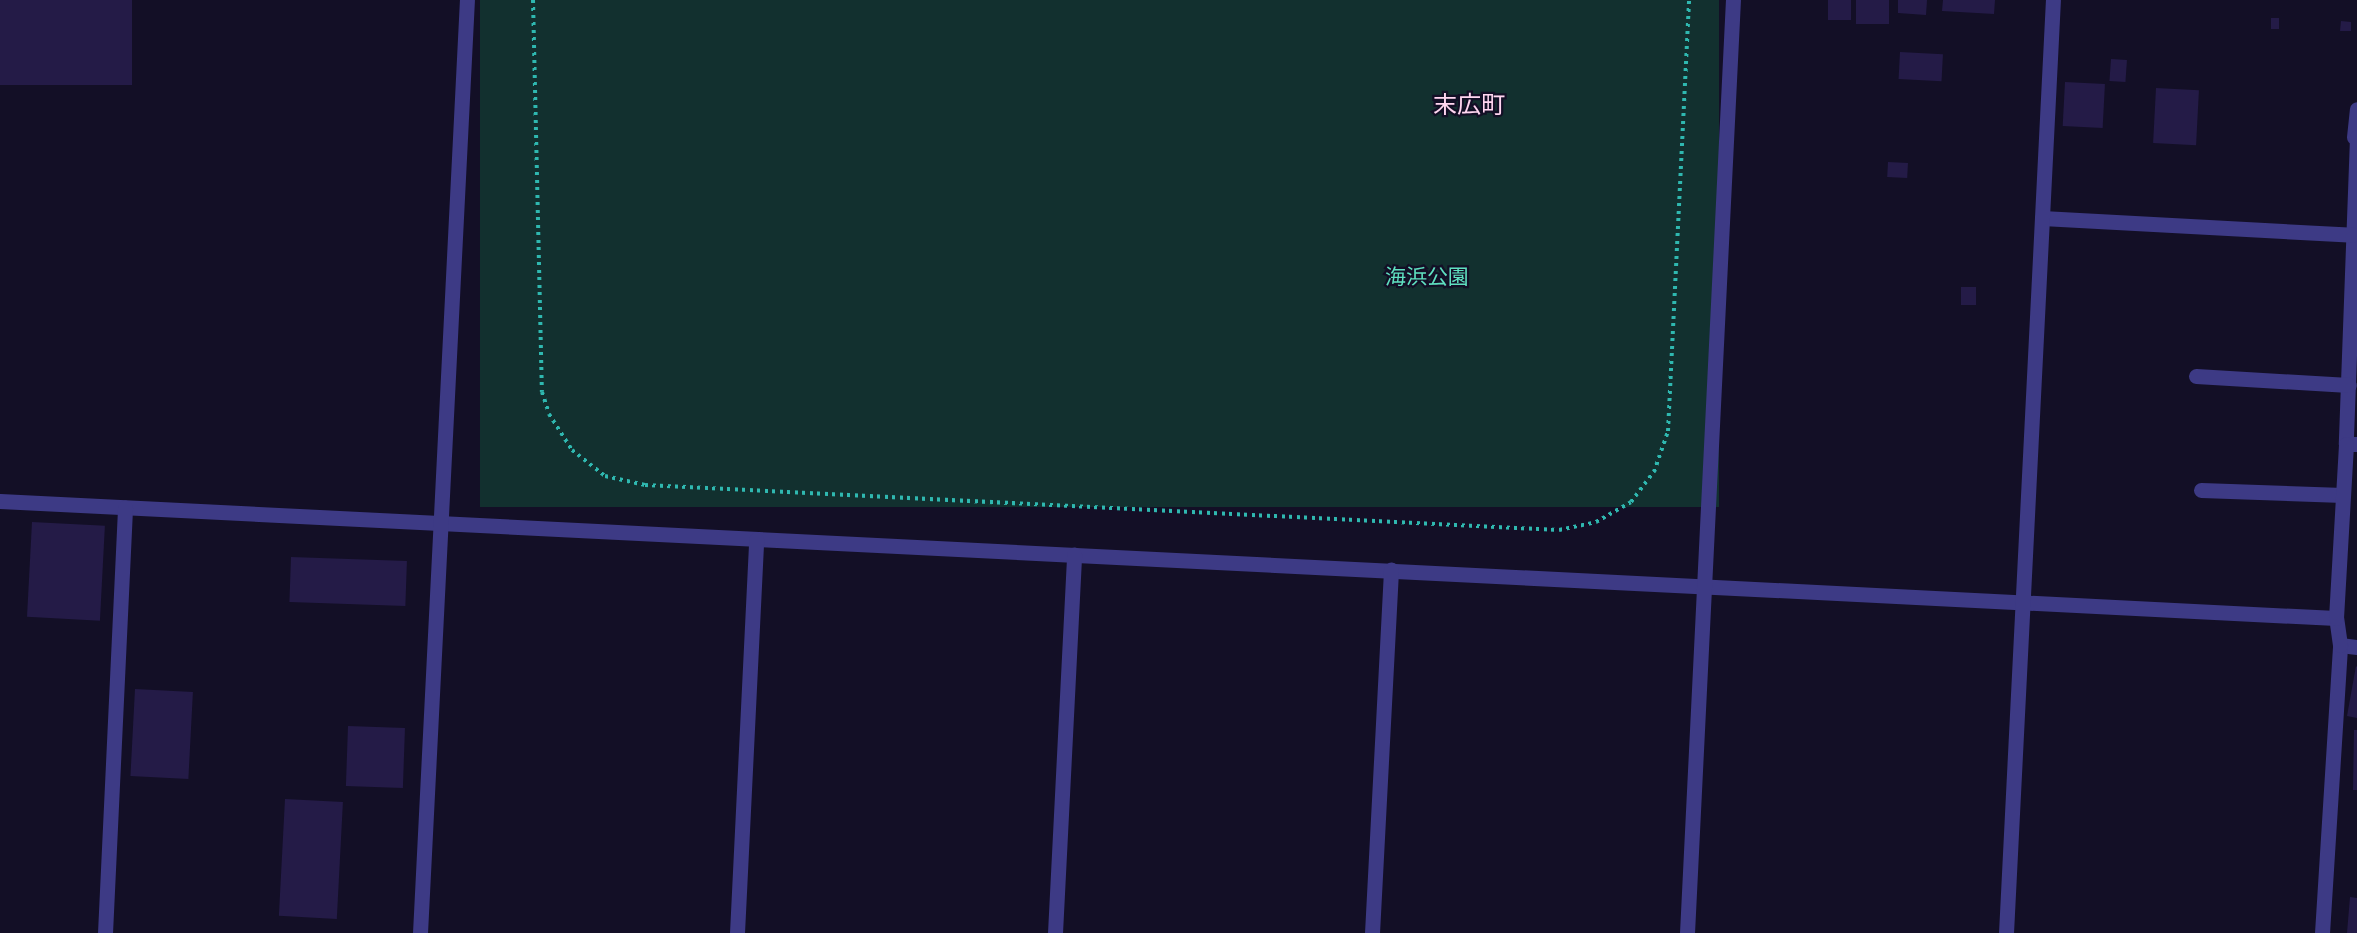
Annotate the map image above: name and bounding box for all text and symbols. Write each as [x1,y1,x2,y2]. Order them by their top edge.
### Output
district label: 末広町 [1433,92,1505,120]
park label: 海浜公園 [1385,264,1469,290]

